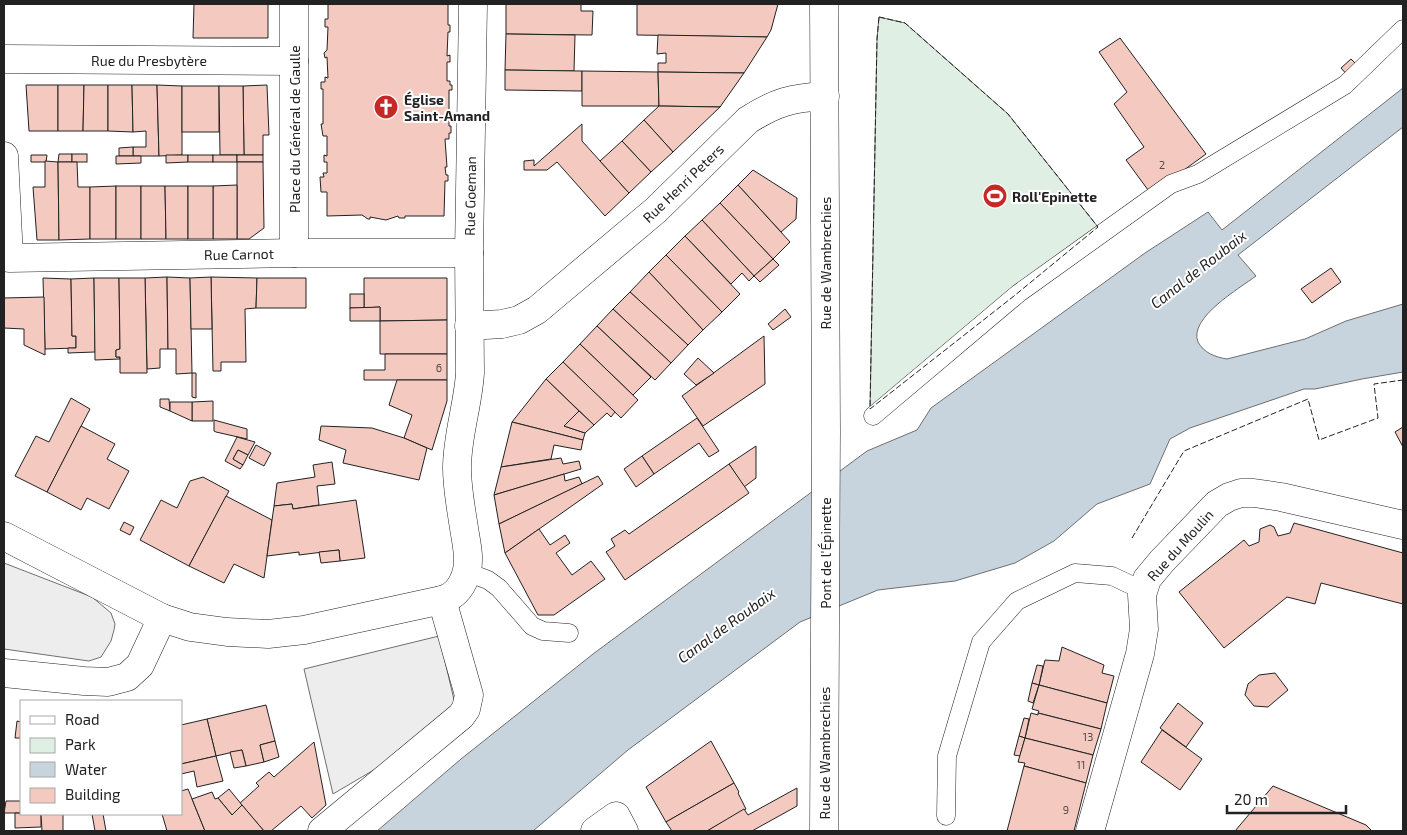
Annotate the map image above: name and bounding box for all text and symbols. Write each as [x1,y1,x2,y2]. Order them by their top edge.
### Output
street label: Place du Général de Gaulle [286,45,303,213]
street label: Rue du Presbytère [91,52,207,69]
place label: Église Saint-Amand [404,91,490,124]
church icon: Église Saint-Amand [373,94,399,120]
street label: Rue Henri Peters [639,140,727,226]
street label: Rue Goeman [461,156,479,236]
house number: 2 [1159,158,1165,171]
sports icon: Roll'Epinette [982,183,1008,209]
place label: Roll'Epinette [1012,188,1097,205]
street label: Rue de Wambrechies [817,197,834,329]
water label: Canal de Roubaix [1147,226,1250,312]
street label: Rue Carnot [204,245,274,263]
house number: 6 [436,361,442,374]
street label: Pont de l'Épinette [817,497,834,609]
street label: Rue du Moulin [1143,506,1217,584]
water label: Canal de Roubaix [674,583,779,667]
street label: Rue de Wambrechies [816,687,833,819]
legend [20,700,182,815]
text: Road [65,710,100,728]
house number: 13 [1083,730,1093,743]
text: Park [65,735,96,753]
house number: 11 [1077,758,1085,771]
text: Water [65,760,107,778]
scale bar [1227,782,1346,814]
text: Building [65,785,121,803]
text: 20 m [1234,790,1268,808]
house number: 9 [1063,803,1069,816]

